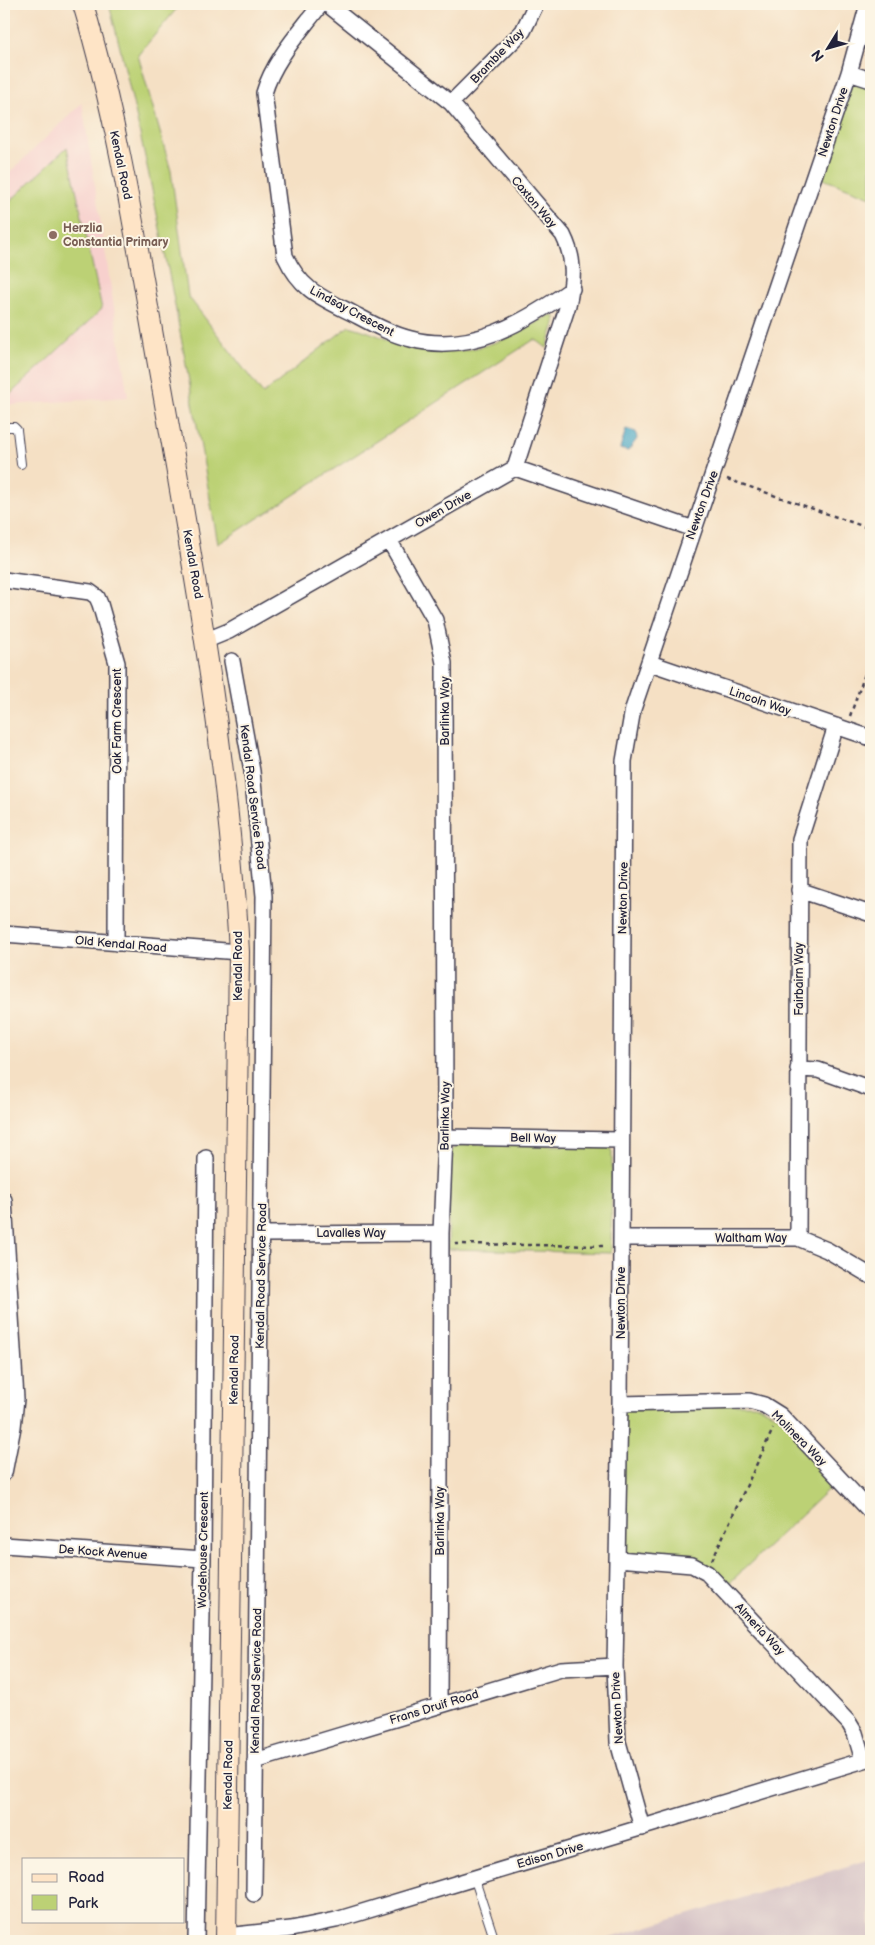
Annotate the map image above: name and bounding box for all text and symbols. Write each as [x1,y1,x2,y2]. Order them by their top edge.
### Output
north arrow [802,22,852,72]
street label: Bramble Way [467,25,528,87]
text: N [808,46,828,65]
street label: Newton Drive [815,85,852,159]
street label: Kendal Road [106,129,135,201]
street label: Caxton Way [508,173,560,232]
place label: Herzlia Constantia Primary [63,221,169,250]
marker: Herzlia Constantia Primary [47,229,59,241]
street label: Lindsay Crescent [307,283,397,340]
street label: Newton Drive [683,468,722,542]
street label: Owen Drive [412,487,474,532]
street label: Kendal Road [179,528,206,600]
street label: Oak Farm Crescent [110,668,125,774]
street label: Barlinka Way [438,676,453,746]
street label: Lincoln Way [727,684,793,719]
street label: Kendal Road Service Road [236,724,269,871]
street label: Newton Drive [615,862,632,934]
street label: Kendal Road [231,931,246,1001]
street label: Old Kendal Road [75,933,168,956]
street label: Fairbairn Way [792,942,807,1016]
street label: Barlinka Way [437,1081,454,1151]
street label: Bell Way [510,1131,557,1146]
street label: Kendal Road Service Road [253,1203,270,1349]
street label: Lavalles Way [316,1226,386,1241]
street label: Waltham Way [715,1231,788,1246]
street label: Newton Drive [614,1267,629,1339]
street label: Kendal Road [226,1335,243,1405]
street label: Molinera Way [768,1407,830,1470]
street label: Barlinka Way [433,1486,448,1556]
street label: Wodehouse Crescent [195,1491,212,1609]
street label: De Kock Avenue [58,1542,148,1563]
street label: Almeria Way [732,1600,788,1659]
street label: Kendal Road Service Road [248,1608,265,1754]
street label: Newton Drive [608,1671,627,1745]
street label: Frans Druif Road [388,1687,481,1728]
street label: Kendal Road [220,1740,237,1810]
street label: Edison Drive [515,1839,585,1872]
legend [22,1858,185,1922]
text: Road [68,1868,104,1887]
text: Park [68,1894,99,1913]

